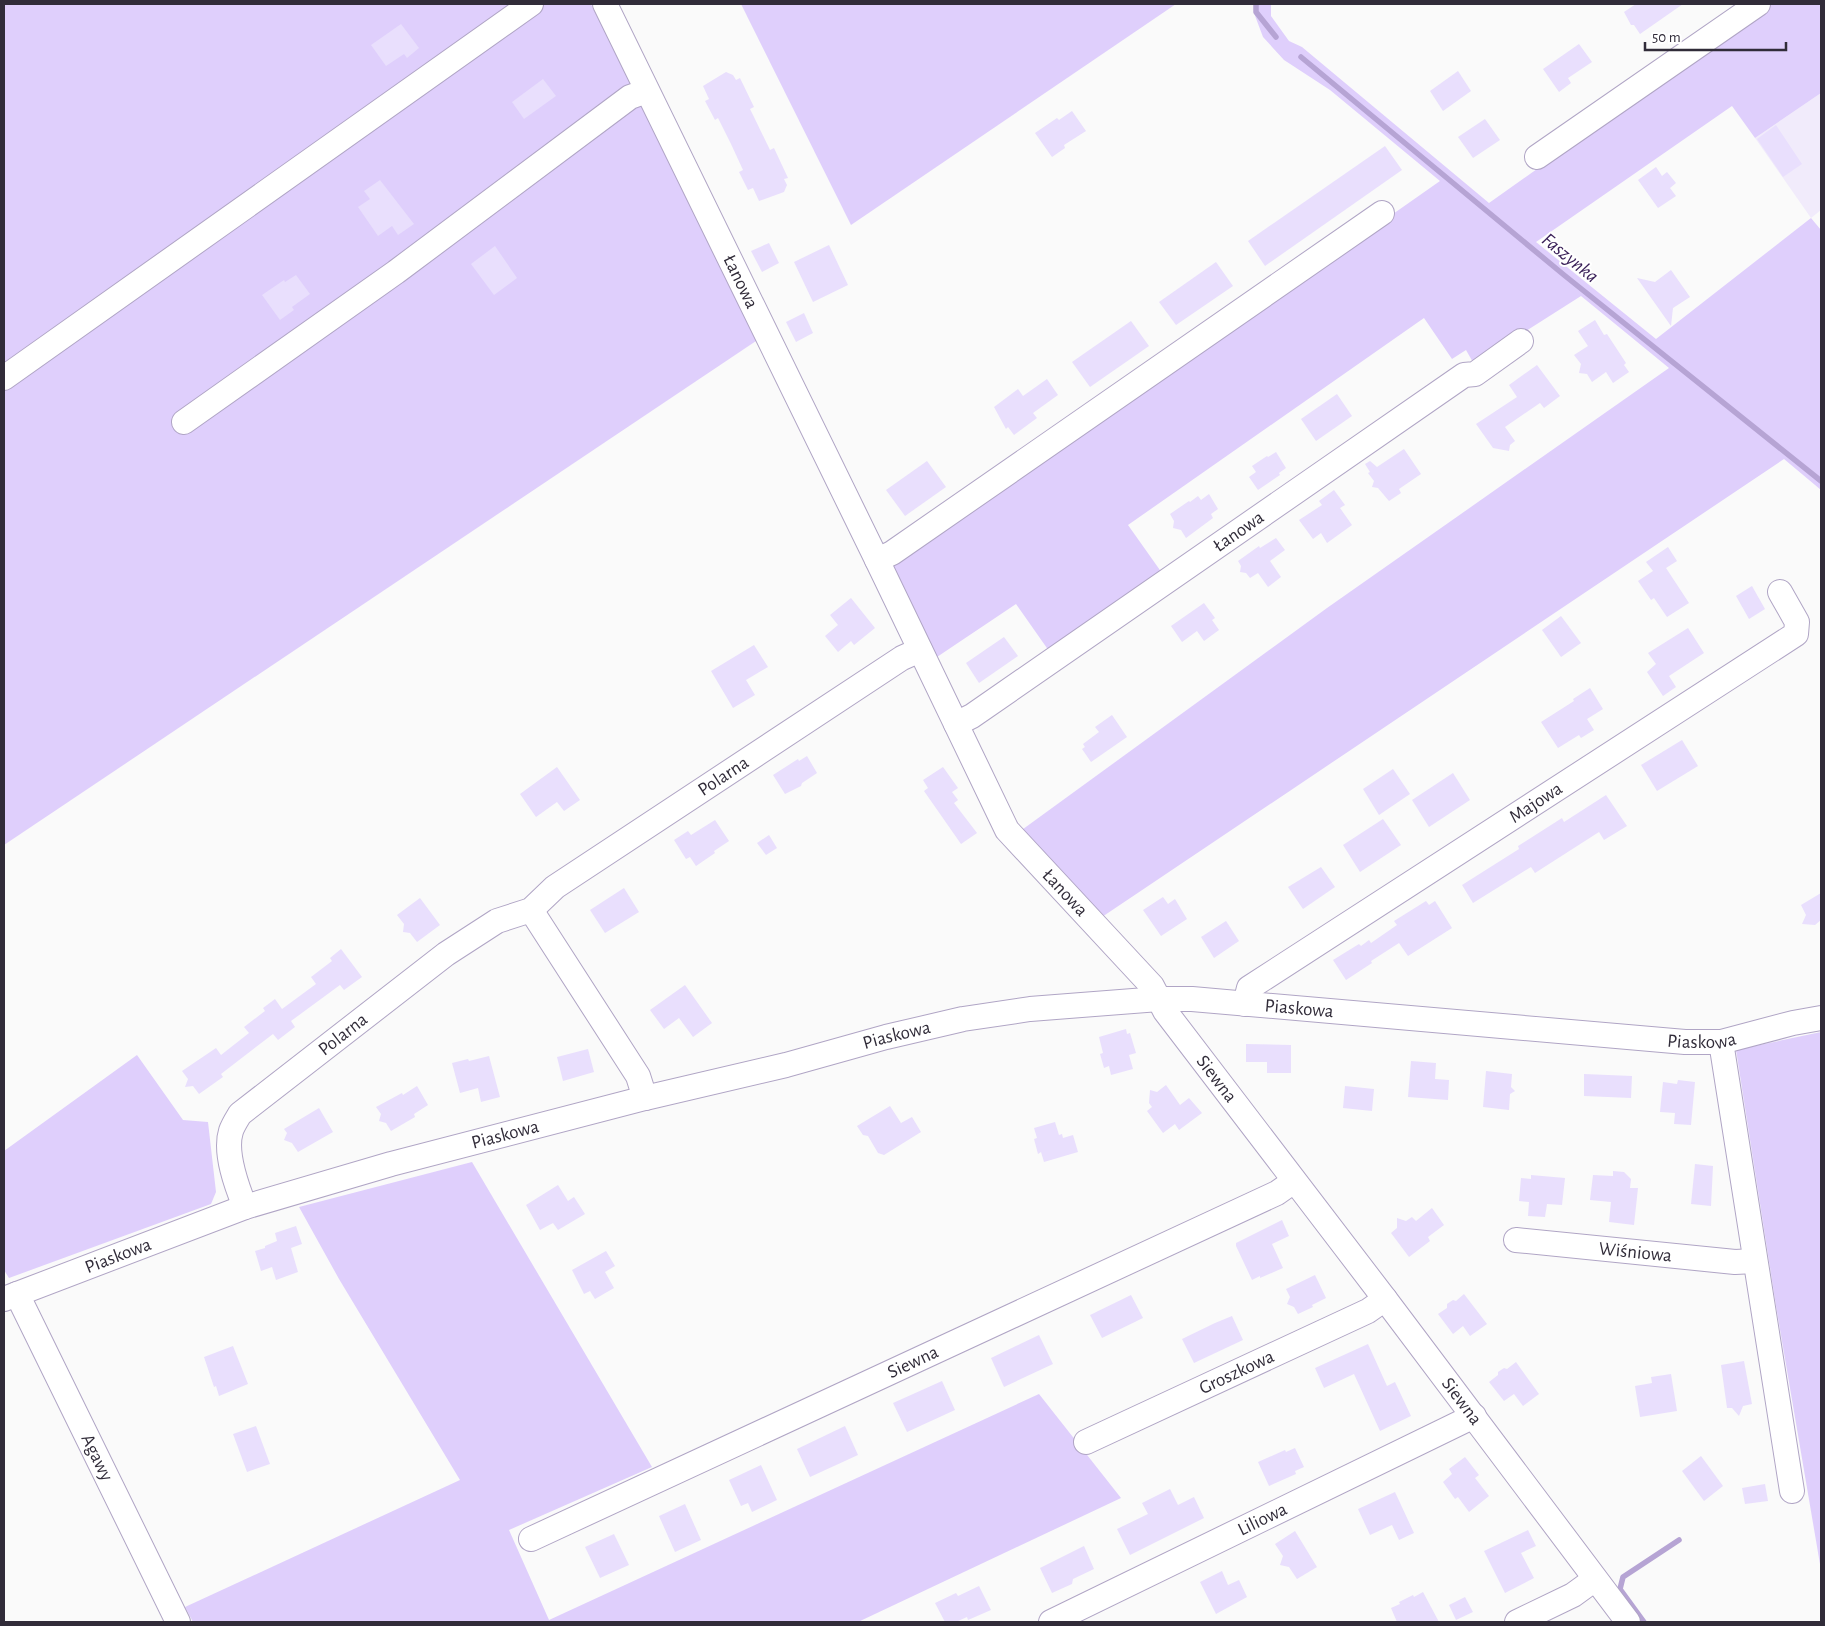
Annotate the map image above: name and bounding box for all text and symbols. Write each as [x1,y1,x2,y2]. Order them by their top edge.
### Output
scale bar [1645,20,1786,52]
text: 50 m [1652,30,1681,45]
water label: Faszynka [1538,229,1602,287]
street label: Łanowa [720,252,762,312]
street label: Łanowa [1210,507,1267,555]
street label: Polarna [694,752,752,799]
street label: Majowa [1506,778,1566,826]
street label: Łanowa [1039,865,1092,920]
street label: Piaskowa [1264,996,1335,1021]
street label: Polarna [315,1009,371,1059]
street label: Piaskowa [861,1017,932,1053]
street label: Piaskowa [1666,1029,1738,1053]
street label: Siewna [1193,1052,1241,1106]
street label: Piaskowa [469,1116,541,1152]
street label: Piaskowa [82,1234,154,1277]
street label: Wiśniowa [1598,1239,1673,1265]
street label: Siewna [885,1342,941,1382]
street label: Groszkowa [1196,1346,1277,1398]
street label: Siewna [1438,1374,1486,1428]
street label: Agawy [78,1431,117,1484]
street label: Liliowa [1235,1499,1290,1539]

